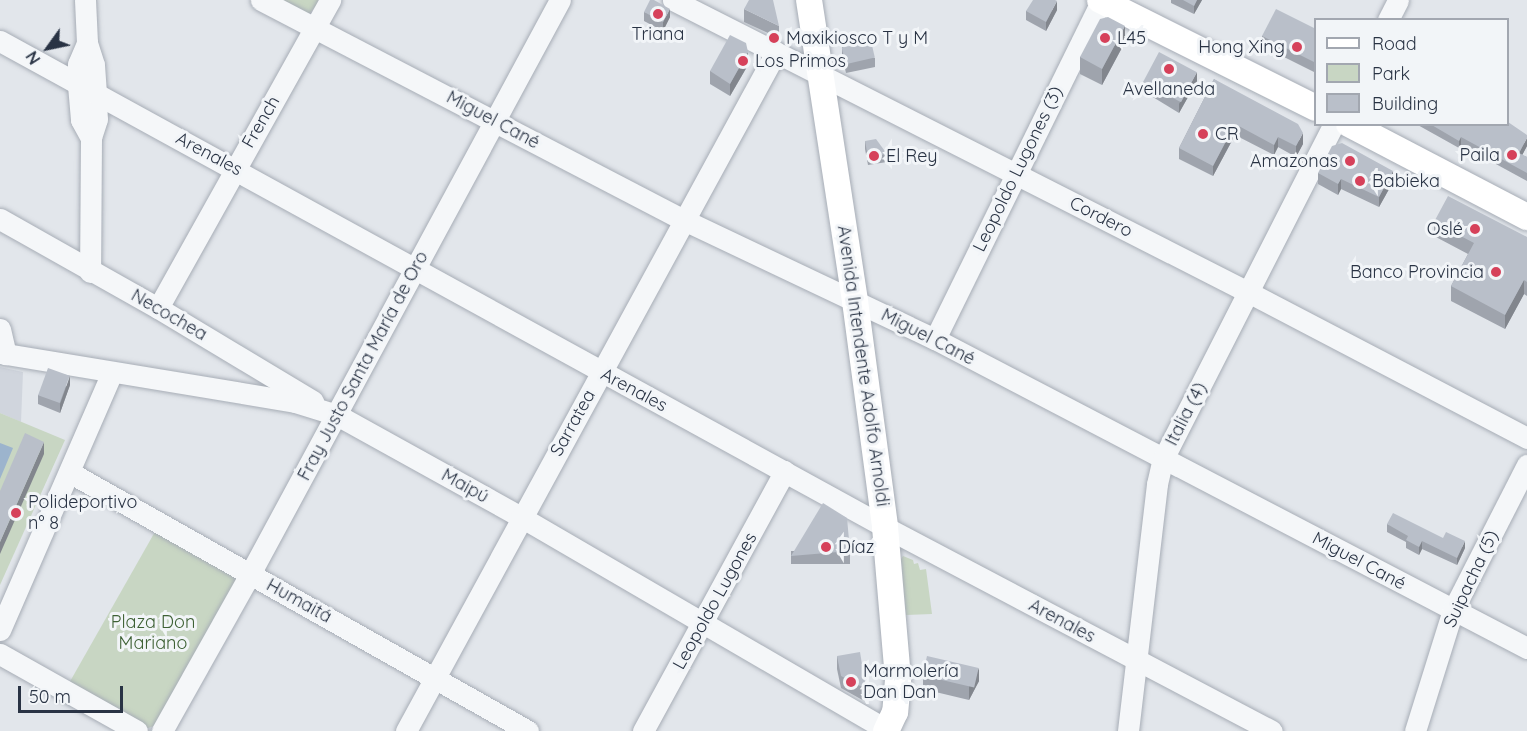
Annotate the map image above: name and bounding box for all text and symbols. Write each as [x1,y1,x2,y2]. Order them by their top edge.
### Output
marker: Triana [651,7,665,21]
north arrow [18,18,78,78]
legend [1314,18,1509,126]
place label: Triana [632,23,684,45]
place label: Maxikiosco T y M [786,27,928,49]
place label: L45 [1117,27,1146,49]
marker: Maxikiosco T y M [767,31,781,45]
marker: L45 [1098,31,1112,45]
text: Road [1372,32,1417,55]
place label: Hong Xing [1198,36,1285,58]
marker: Hong Xing [1290,40,1304,54]
text: N [21,47,44,68]
place label: Los Primos [755,50,846,72]
marker: Los Primos [736,54,750,68]
marker: Avellaneda [1162,62,1176,76]
text: Park [1372,62,1410,85]
place label: Avellaneda [1123,78,1215,100]
street label: Leopoldo Lugones (3) [969,83,1067,255]
street label: Miguel Cané [443,86,543,154]
street label: French [237,92,285,152]
text: Building [1372,92,1438,115]
place label: CR [1215,123,1239,145]
marker: CR [1196,127,1210,141]
street label: Arenales [172,128,246,180]
place label: Paila [1460,144,1500,166]
place label: El Rey [886,145,938,167]
marker: Paila [1505,148,1519,162]
marker: El Rey [867,149,881,163]
place label: Amazonas [1250,150,1338,172]
marker: Amazonas [1343,154,1357,168]
place label: Babieka [1372,170,1440,192]
marker: Babieka [1353,174,1367,188]
street label: Cordero [1066,192,1136,242]
place label: Oslé [1427,218,1463,240]
marker: Oslé [1468,222,1482,236]
street label: Avenida Intendente Adolfo Arnoldi [833,224,893,508]
street label: Fray Justo Santa María de Oro [293,248,433,484]
place label: Banco Provincia [1350,261,1484,283]
marker: Banco Provincia [1489,265,1503,279]
street label: Necochea [127,285,211,345]
street label: Miguel Cané [877,304,979,370]
street label: Arenales [597,364,671,416]
street label: Italia (4) [1161,379,1211,449]
street label: Sarratea [546,386,600,460]
street label: Maipú [438,464,492,508]
place label: Polideportivo n° 8 [28,492,137,534]
marker: Polideportivo n° 8 [9,506,23,520]
street label: Miguel Cané [1309,527,1409,595]
street label: Suipacha (5) [1439,527,1503,631]
street label: Leopoldo Lugones [668,529,762,673]
place label: Díaz [838,536,874,558]
marker: Díaz [819,540,833,554]
street label: Humaitá [263,574,335,628]
street label: Arenales [1025,595,1099,647]
park label: Plaza Don Mariano [111,612,195,654]
place label: Marmolería Dan Dan [863,661,959,704]
scale bar [21,674,126,712]
marker: Marmolería Dan Dan [844,675,858,689]
text: 50 m [29,685,71,708]

